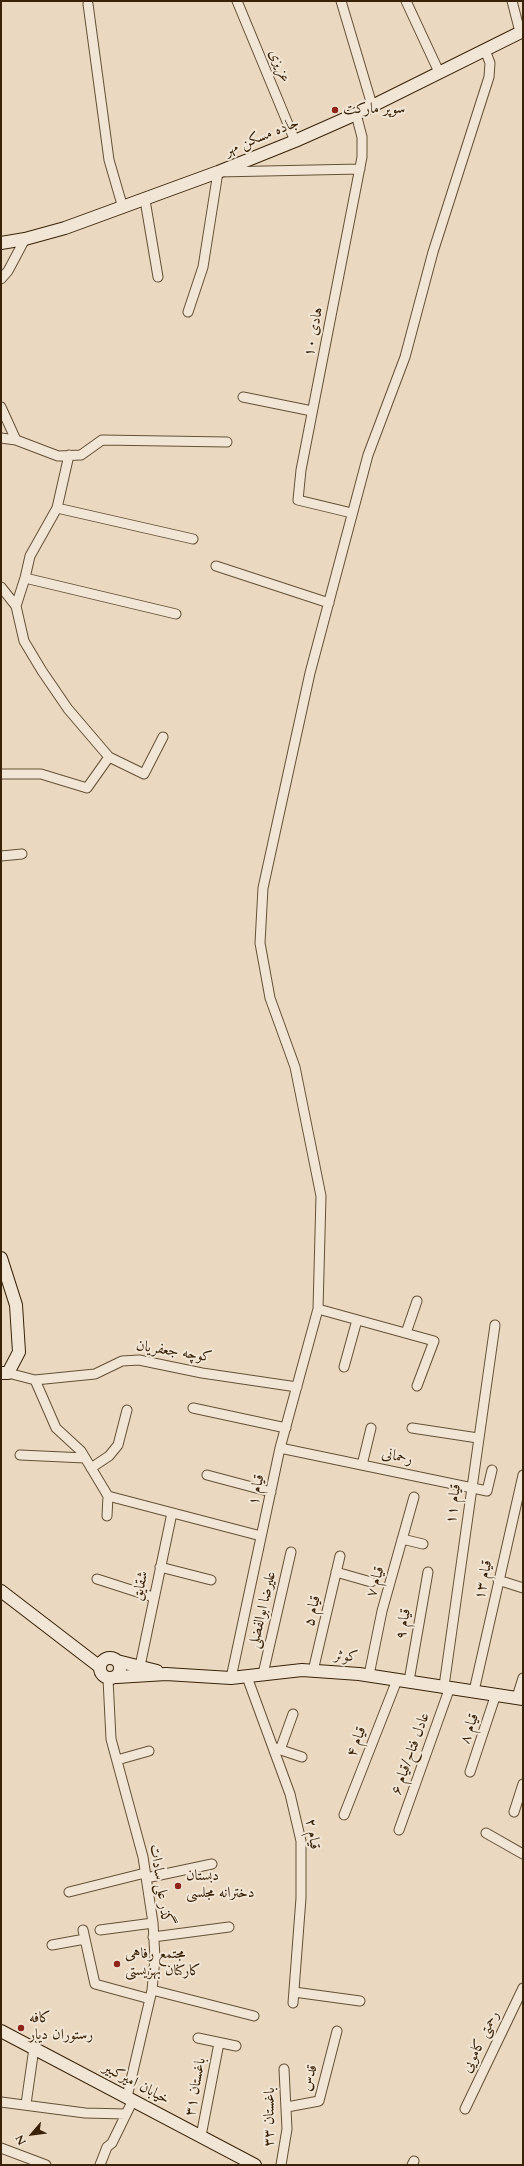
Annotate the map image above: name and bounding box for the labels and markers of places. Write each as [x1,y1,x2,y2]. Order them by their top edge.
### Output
place label: سوپر مارکت [343,101,405,119]
marker: سوپر مارکت [330,105,340,115]
place label: دبستان دخترانه مجلسی [186,1868,255,1903]
marker: دبستان دخترانه مجلسی [173,1881,183,1891]
place label: مجتمع رفاهی کارکنان بهزیستی [125,1946,201,1981]
marker: مجتمع رفاهی کارکنان بهزیستی [112,1959,122,1969]
place label: کافه رستوران دیار [29,2010,93,2045]
marker: کافه رستوران دیار [16,2023,26,2033]

